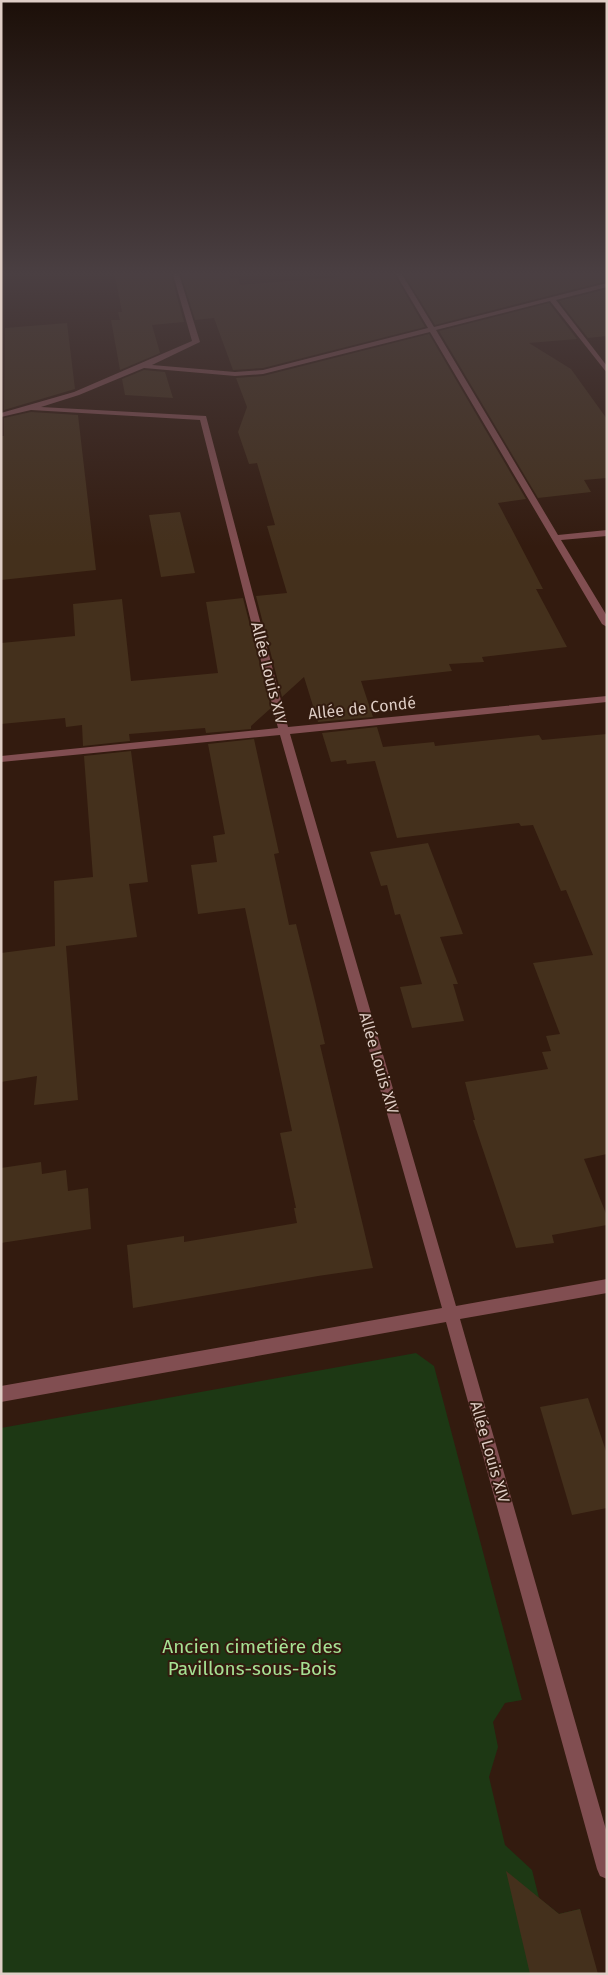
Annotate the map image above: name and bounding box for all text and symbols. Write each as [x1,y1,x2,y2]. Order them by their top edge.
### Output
street label: Allée Louis XIV [247,620,291,726]
street label: Allée de Condé [307,693,417,723]
street label: Allée Louis XIV [355,1010,403,1116]
street label: Allée Louis XIV [466,1399,514,1505]
park label: Ancien cimetière des Pavillons-sous-Bois [162,1635,342,1680]

